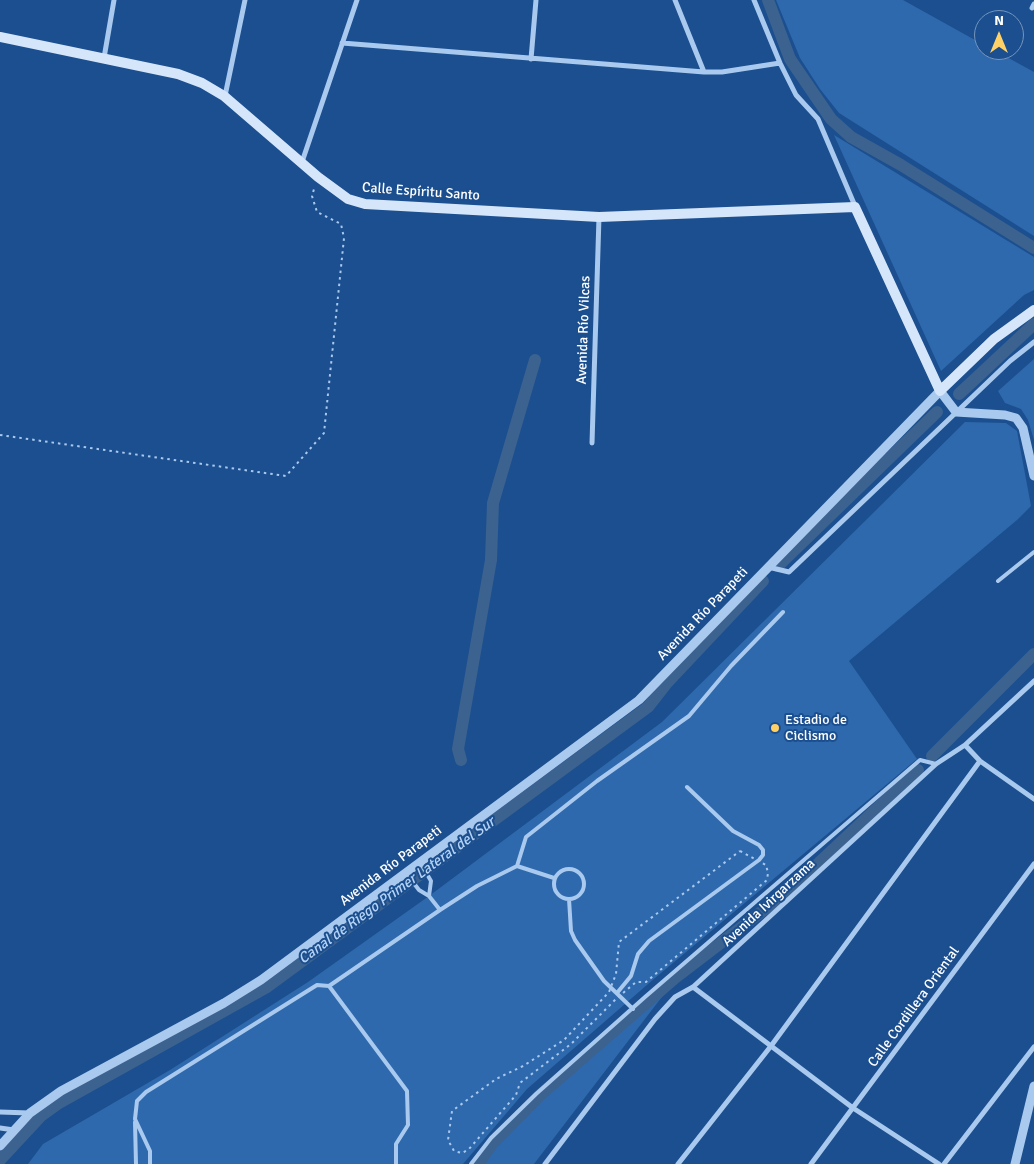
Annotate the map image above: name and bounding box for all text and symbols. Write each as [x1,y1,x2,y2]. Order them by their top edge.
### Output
north arrow [974,10,1024,60]
text: N [994,12,1004,29]
street label: Calle Espíritu Santo [362,180,480,204]
street label: Avenida Río Vilcas [574,275,594,385]
street label: Avenida Río Parapeti [654,564,752,664]
place label: Estadio de Ciclismo [785,712,847,744]
marker: Estadio de Ciclismo [769,722,781,734]
water label: Canal de Riego Primer Lateral del Sur [295,814,499,968]
street label: Avenida Río Parapeti [337,822,445,910]
street label: Avenida Ivirgarzama [719,856,819,950]
street label: Calle Cordillera Oriental [865,944,963,1070]

